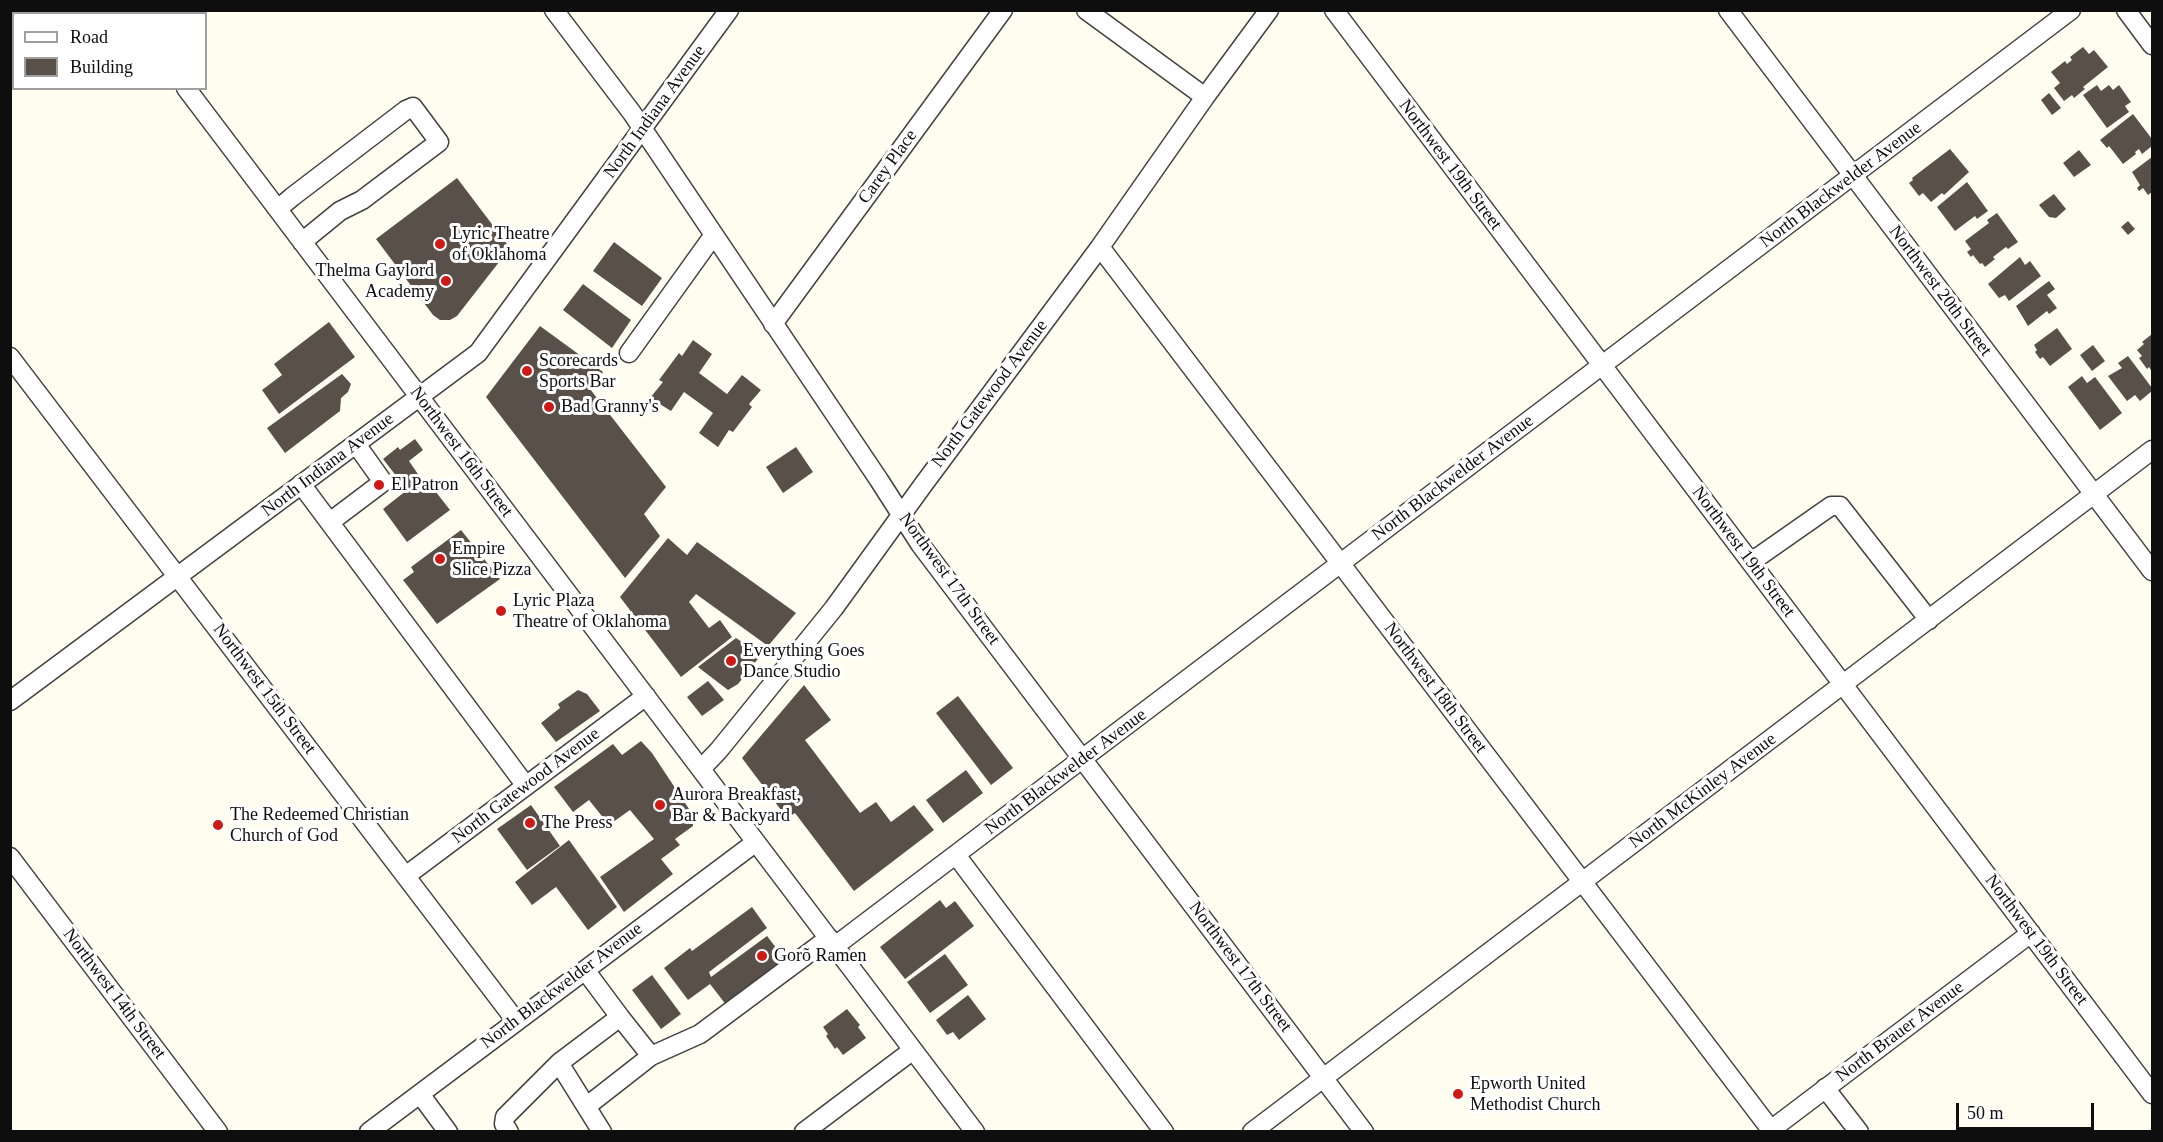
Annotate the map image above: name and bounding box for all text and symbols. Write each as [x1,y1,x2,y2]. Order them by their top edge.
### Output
legend [12,12,207,90]
text: Road [70,27,108,47]
street label: North Indiana Avenue [599,41,711,183]
text: Building [70,57,133,77]
street label: Northwest 19th Street [1394,95,1506,235]
street label: North Blackwelder Avenue [1756,117,1926,253]
street label: Carey Place [854,126,922,208]
street label: Northwest 20th Street [1884,221,1996,361]
place label: Lyric Theatre of Oklahoma [452,223,549,266]
marker: Lyric Theatre of Oklahoma [433,237,447,251]
place label: Thelma Gaylord Academy [316,260,434,302]
marker: Thelma Gaylord Academy [439,274,453,288]
street label: North Gatewood Avenue [927,316,1053,472]
place label: Scorecards Sports Bar [539,350,618,392]
marker: Scorecards Sports Bar [520,364,534,378]
street label: Northwest 16th Street [405,382,517,522]
place label: Bad Granny's [561,396,659,418]
marker: Bad Granny's [542,400,556,414]
street label: North Indiana Avenue [258,408,398,522]
street label: North Blackwelder Avenue [1368,410,1538,546]
place label: El Patron [391,474,458,496]
marker: El Patron [372,478,386,492]
street label: Northwest 19th Street [1687,482,1799,622]
street label: Northwest 17th Street [894,509,1004,649]
place label: Empire Slice Pizza [452,538,531,580]
marker: Empire Slice Pizza [433,552,447,566]
place label: Lyric Plaza Theatre of Oklahoma [513,590,667,632]
marker: Lyric Plaza Theatre of Oklahoma [494,604,508,618]
street label: Northwest 18th Street [1379,618,1491,758]
street label: Northwest 15th Street [208,619,320,759]
place label: Everything Goes Dance Studio [743,640,864,682]
marker: Everything Goes Dance Studio [724,654,738,668]
street label: North Blackwelder Avenue [981,704,1151,840]
street label: North Gatewood Avenue [448,723,604,849]
street label: North McKinley Avenue [1625,729,1781,853]
place label: Aurora Breakfast, Bar & Backyard [672,784,801,826]
marker: Aurora Breakfast, Bar & Backyard [653,798,667,812]
place label: The Redeemed Christian Church of God [230,804,409,846]
place label: The Press [542,812,612,834]
marker: The Press [523,816,537,830]
marker: The Redeemed Christian Church of God [211,818,225,832]
street label: Northwest 19th Street [1980,870,2092,1010]
street label: Northwest 17th Street [1184,897,1296,1037]
street label: North Blackwelder Avenue [477,918,647,1054]
street label: Northwest 14th Street [58,924,170,1064]
place label: Gorõ Ramen [774,945,866,967]
marker: Gorõ Ramen [755,949,769,963]
street label: North Brauer Avenue [1832,977,1968,1087]
place label: Epworth United Methodist Church [1470,1073,1600,1116]
marker: Epworth United Methodist Church [1451,1087,1465,1101]
scale bar [1959,1091,2097,1129]
text: 50 m [1967,1103,2004,1123]

